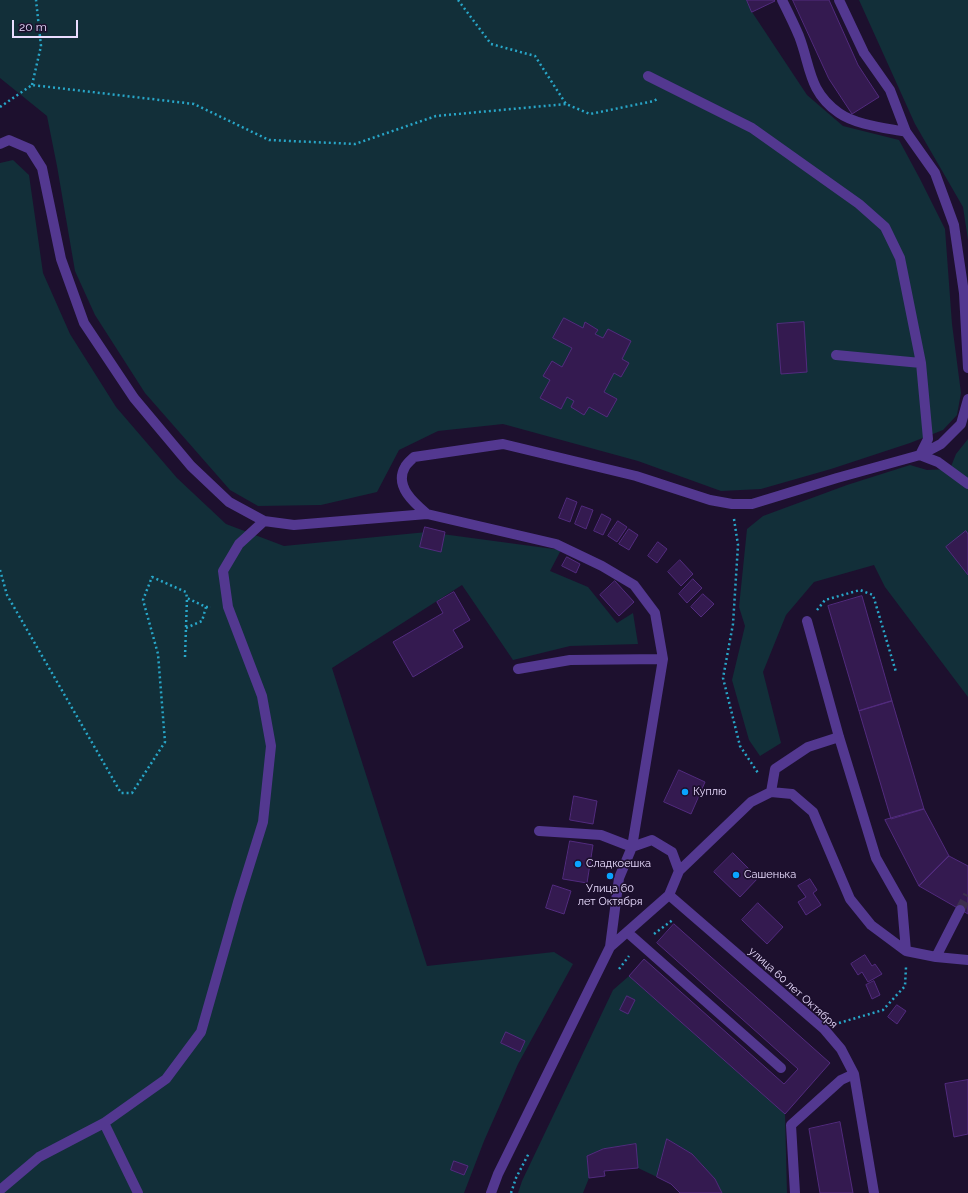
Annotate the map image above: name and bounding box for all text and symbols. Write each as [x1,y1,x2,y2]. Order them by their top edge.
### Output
scale bar [14,12,80,38]
text: 20 m [19,20,47,34]
place label: Куплю [693,785,727,799]
marker: Куплю [680,787,690,797]
place label: Сладкоешка [586,857,651,871]
marker: Сладкоешка [573,859,583,869]
place label: Сашенька [744,868,796,882]
marker: Сашенька [731,870,741,880]
marker: Улица 60 лет Октября [605,871,615,881]
place label: Улица 60 лет Октября [578,882,642,908]
street label: улица 60 лет Октября [746,945,840,1031]

